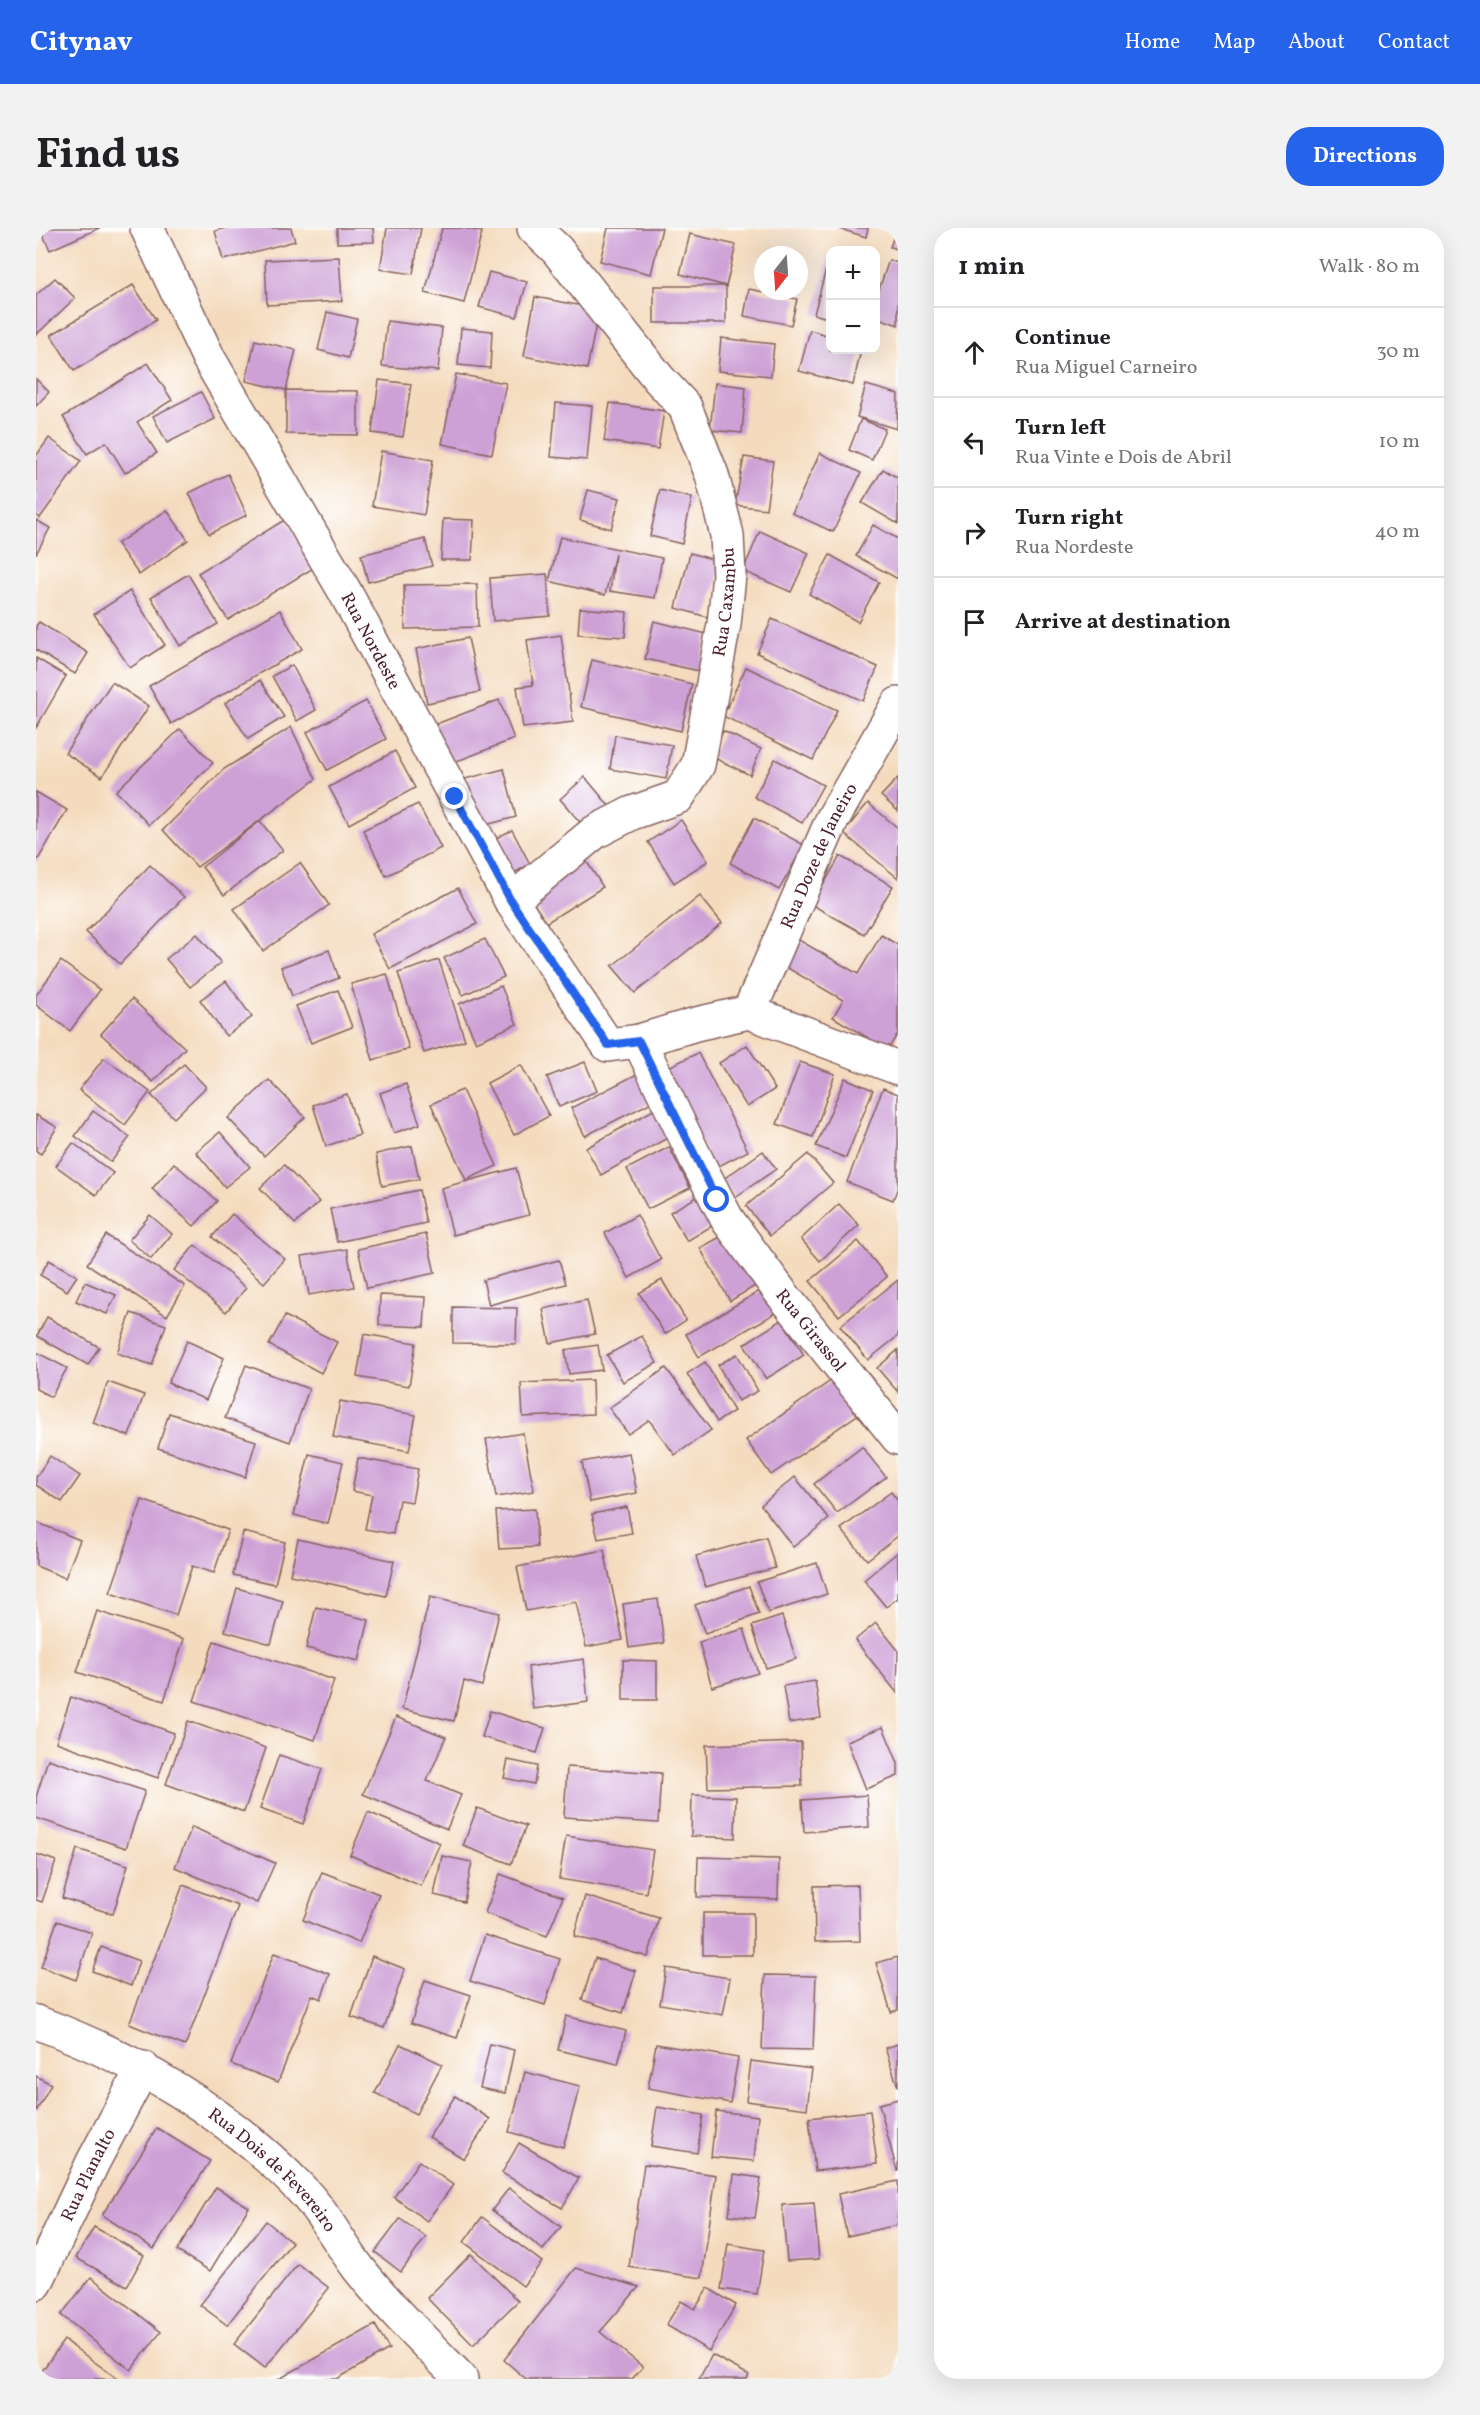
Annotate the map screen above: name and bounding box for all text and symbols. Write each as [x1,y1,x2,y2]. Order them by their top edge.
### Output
text: Citynav [30,23,133,62]
text: Home [1125,28,1180,57]
text: Map [1213,28,1255,57]
text: About [1288,28,1345,57]
text: Contact [1378,28,1450,57]
text: Find us [36,127,180,186]
button: Directions [1286,127,1444,186]
north arrow [754,246,808,300]
map controls [826,246,880,354]
button: + [826,246,880,300]
text: 1 min [958,249,1025,285]
text: Walk · 80 m [1319,253,1420,281]
button: − [826,300,880,354]
text: Continue [1015,323,1111,354]
icon: ahead [958,336,991,369]
text: 30 m [1376,338,1420,366]
text: Rua Miguel Carneiro [1015,354,1197,382]
text: Turn left [1015,413,1106,444]
icon: left [958,426,991,459]
text: 10 m [1379,428,1420,456]
text: Rua Vinte e Dois de Abril [1015,444,1232,472]
text: Turn right [1015,503,1123,534]
icon: right [958,516,991,549]
text: 40 m [1375,518,1420,546]
text: Rua Nordeste [1015,534,1133,562]
street label: Rua Caxambu [707,547,744,659]
street label: Rua Nordeste [334,588,406,694]
icon: arrive [958,606,991,639]
text: Arrive at destination [1015,607,1231,638]
street label: Rua Doze de Janeiro [775,779,864,933]
route end [441,783,467,809]
route start [703,1186,729,1212]
street label: Rua Girassol [769,1284,851,1378]
street label: Rua Dois de Fevereiro [202,2103,341,2238]
street label: Rua Planalto [56,2125,123,2226]

